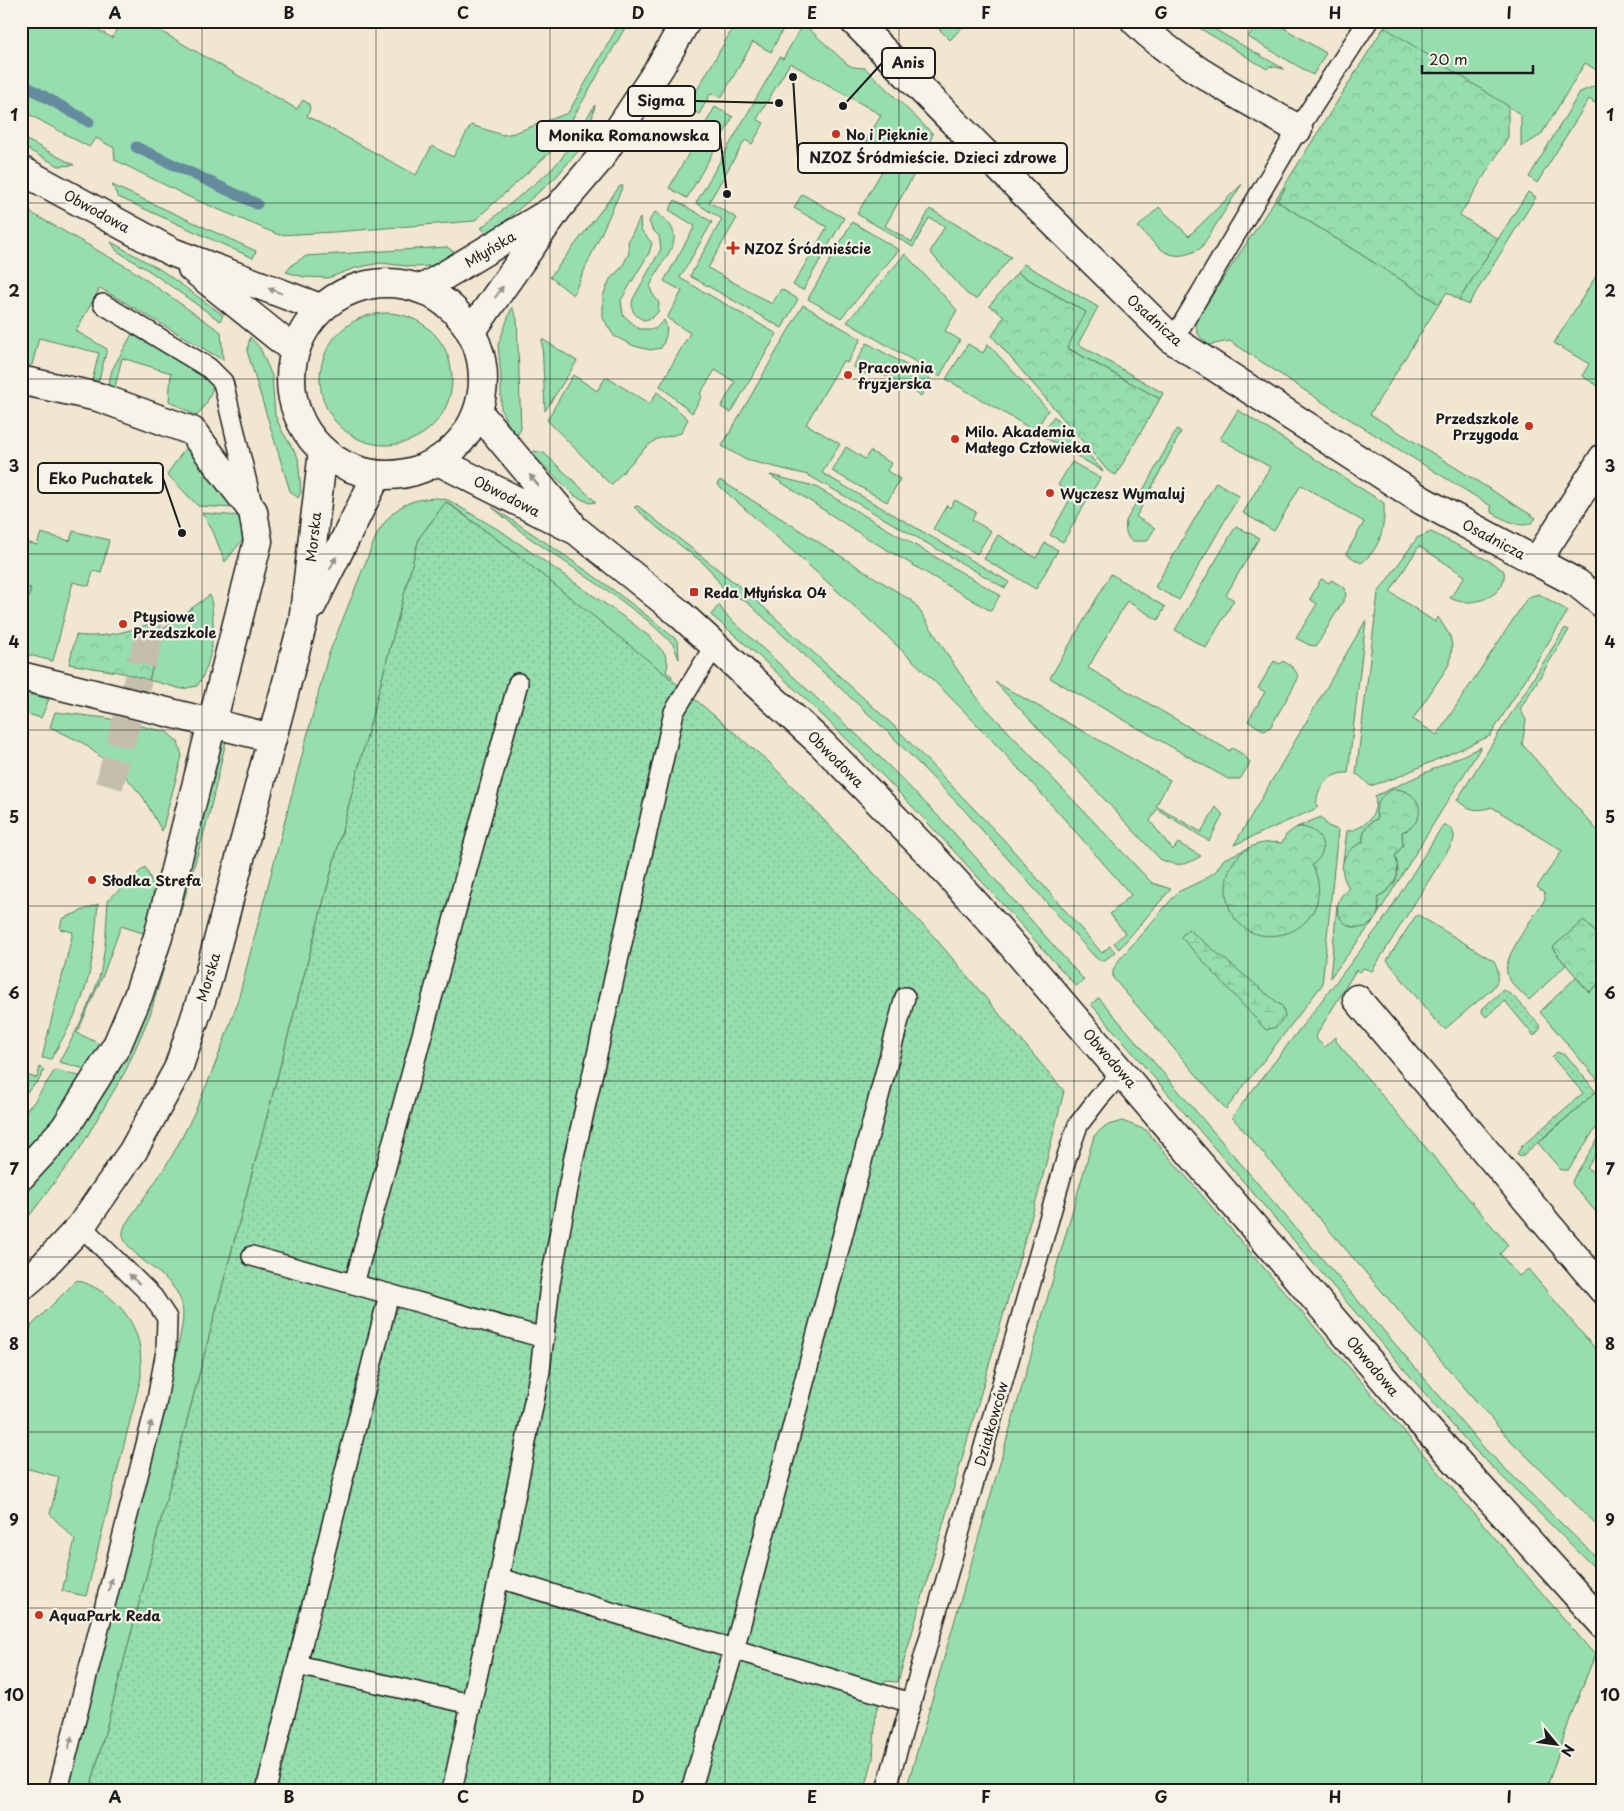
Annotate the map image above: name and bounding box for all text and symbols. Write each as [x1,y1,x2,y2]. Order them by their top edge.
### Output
text: A [109,0,122,24]
text: B [284,0,295,24]
text: C [457,0,469,24]
text: D [632,0,644,24]
text: E [807,0,817,24]
text: F [981,0,991,24]
text: G [1154,0,1168,24]
text: H [1329,0,1341,24]
text: I [1506,0,1512,24]
scale bar [1422,42,1533,74]
text: 20 m [1429,47,1468,70]
callout: Anis [882,48,935,78]
text: Anis [891,50,924,73]
callout: Sigma [628,86,695,116]
text: Sigma [637,88,685,111]
text: 1 [10,102,18,126]
text: 1 [1606,102,1614,126]
callout: Monika Romanowska [537,121,720,151]
text: Monika Romanowska [548,123,710,146]
place label: No i Pięknie [846,124,928,145]
marker: No i Pięknie [830,128,842,140]
callout: NZOZ Śródmieście. Dzieci zdrowe [798,143,1067,173]
text: NZOZ Śródmieście. Dzieci zdrowe [809,145,1057,168]
street label: Obwodowa [60,184,135,238]
street label: Młyńska [461,225,520,272]
place label: NZOZ Śródmieście [744,238,871,259]
marker: NZOZ Śródmieście [726,241,740,255]
text: 2 [8,278,20,302]
text: 2 [1604,278,1616,302]
one-way arrow [494,285,504,299]
one-way arrow [267,287,282,294]
street label: Osadnicza [1122,289,1188,351]
place label: Pracownia fryzjerska [858,357,934,394]
marker: Pracownia fryzjerska [842,369,854,381]
place label: Przedszkole Przygoda [1436,408,1519,445]
marker: Przedszkole Przygoda [1523,420,1535,432]
place label: Milo. Akademia Małego Człowieka [965,421,1091,458]
marker: Milo. Akademia Małego Człowieka [949,433,961,445]
text: 3 [9,453,19,477]
text: 3 [1605,453,1615,477]
callout: Eko Puchatek [38,463,163,493]
text: Eko Puchatek [49,466,153,489]
street label: Obwodowa [470,470,545,522]
one-way arrow [529,474,540,487]
place label: Wyczesz Wymaluj [1060,483,1185,504]
marker: Wyczesz Wymaluj [1044,487,1056,499]
street label: Morska [300,511,326,563]
street label: Osadnicza [1459,514,1530,565]
one-way arrow [329,556,337,570]
place label: Reda Młyńska 04 [704,582,827,603]
marker: Reda Młyńska 04 [688,586,700,598]
place label: Ptysiowe Przedszkole [133,606,217,643]
marker: Ptysiowe Przedszkole [117,618,129,630]
text: 4 [9,629,20,653]
text: 4 [1605,629,1616,653]
street label: Obwodowa [803,726,870,793]
text: 5 [9,804,19,828]
text: 5 [1605,804,1615,828]
place label: Słodka Strefa [102,870,202,891]
marker: Słodka Strefa [86,874,98,886]
street label: Morska [191,950,225,1004]
text: 6 [8,980,20,1004]
text: 6 [1604,980,1616,1004]
street label: Obwodowa [1078,1024,1142,1093]
text: 7 [9,1156,19,1180]
text: 7 [1605,1156,1615,1180]
one-way arrow [128,1273,140,1285]
text: 8 [9,1331,19,1355]
street label: Obwodowa [1342,1331,1405,1401]
text: 8 [1605,1331,1615,1355]
street label: Działkowców [969,1379,1013,1469]
one-way arrow [146,1420,154,1435]
text: 9 [9,1507,19,1531]
text: 9 [1605,1507,1615,1531]
one-way arrow [106,1577,114,1593]
place label: AquaPark Reda [48,1605,161,1626]
marker: AquaPark Reda [33,1609,45,1621]
text: 10 [4,1682,24,1706]
text: 10 [1600,1682,1620,1706]
north arrow [1532,1718,1582,1768]
one-way arrow [66,1735,74,1750]
text: N [1556,1741,1580,1760]
text: A [109,1784,122,1808]
text: B [284,1784,295,1808]
text: C [457,1784,469,1808]
text: D [632,1784,644,1808]
text: E [807,1784,817,1808]
text: F [981,1784,991,1808]
text: G [1154,1784,1168,1808]
text: H [1329,1784,1341,1808]
text: I [1506,1784,1512,1808]

